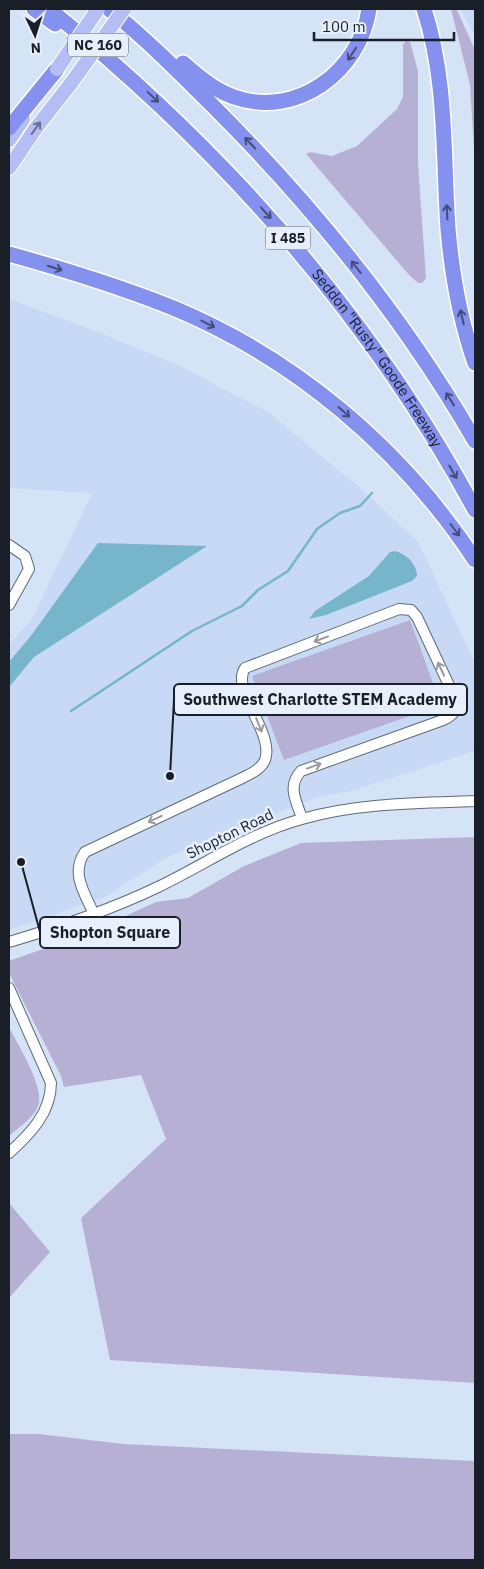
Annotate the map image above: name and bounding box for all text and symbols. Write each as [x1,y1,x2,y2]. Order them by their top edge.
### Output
north arrow [10,10,60,60]
scale bar [314,10,454,42]
text: 100 m [322,17,366,36]
road number: NC 160 [68,34,128,56]
text: N [30,39,42,57]
one-way arrow [347,47,358,61]
one-way arrow [146,91,159,103]
one-way arrow [31,121,41,135]
one-way arrow [244,137,256,150]
one-way arrow [443,205,452,221]
one-way arrow [260,207,272,220]
road number: I 485 [266,227,310,250]
one-way arrow [350,260,361,273]
one-way arrow [47,264,63,273]
street label: Seddon "Rusty" Goode Freeway [308,265,447,451]
one-way arrow [457,309,466,325]
one-way arrow [200,319,215,329]
one-way arrow [444,392,455,406]
one-way arrow [337,406,350,418]
one-way arrow [449,464,459,478]
one-way arrow [450,523,460,537]
one-way arrow [314,634,329,644]
one-way arrow [436,662,446,677]
callout: Southwest Charlotte STEM Academy [174,684,467,715]
text: Southwest Charlotte STEM Academy [183,689,457,709]
one-way arrow [255,717,264,733]
one-way arrow [306,761,321,770]
street label: Shopton Road [183,804,276,863]
one-way arrow [148,815,163,824]
callout: Shopton Square [40,917,180,948]
text: Shopton Square [50,922,170,942]

